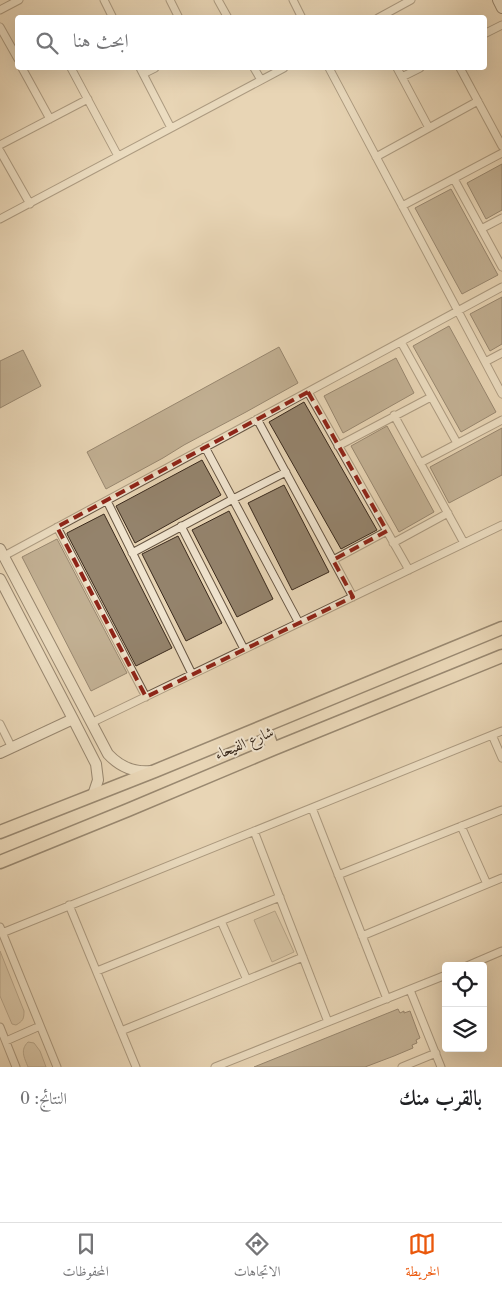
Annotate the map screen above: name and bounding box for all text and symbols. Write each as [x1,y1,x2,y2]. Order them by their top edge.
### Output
search box [15,15,487,70]
icon: search [33,29,61,57]
text: ابحث هنا [73,29,129,52]
street label: شارع الفيحاء [211,722,278,767]
map controls [442,962,487,1052]
button: locate [442,962,487,1007]
button: layers [442,1007,487,1052]
text: بالقرب منك [399,1085,482,1110]
text: النتائج: 0 [20,1088,67,1108]
tab: المحفوظات [63,1230,109,1285]
tab: الاتجاهات [234,1230,280,1285]
tab: الخريطة [405,1230,440,1285]

